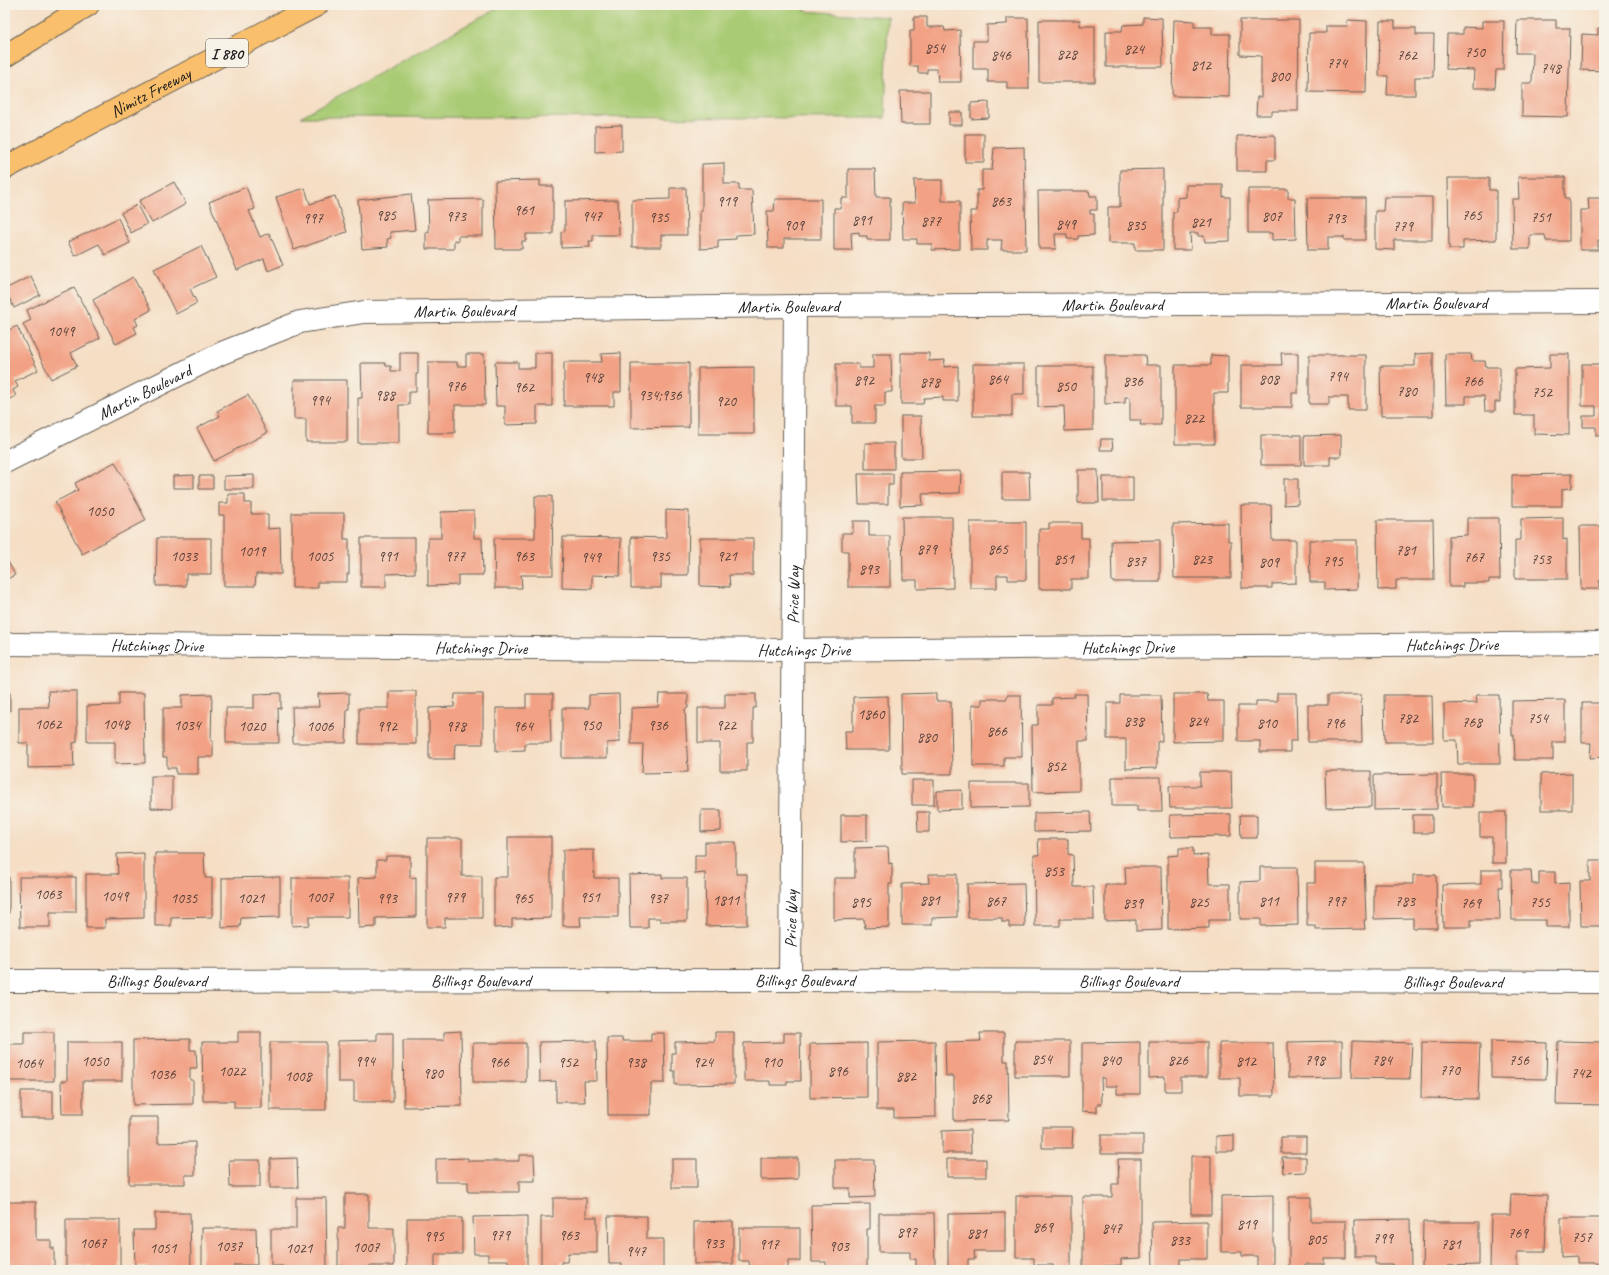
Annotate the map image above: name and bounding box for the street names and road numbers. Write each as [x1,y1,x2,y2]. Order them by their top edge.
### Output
road number: I 880 [206,39,248,67]
street label: Nimitz Freeway [107,62,195,122]
street label: Martin Boulevard [1386,293,1490,314]
street label: Martin Boulevard [1062,294,1166,316]
street label: Martin Boulevard [737,296,842,318]
street label: Martin Boulevard [414,300,518,322]
street label: Martin Boulevard [95,359,197,425]
street label: Price Way [783,565,804,624]
street label: Hutchings Drive [1406,634,1500,656]
street label: Hutchings Drive [111,635,205,657]
street label: Hutchings Drive [435,637,529,659]
street label: Hutchings Drive [1082,637,1176,659]
street label: Hutchings Drive [758,639,852,661]
street label: Price Way [780,889,802,948]
street label: Billings Boulevard [431,970,533,991]
street label: Billings Boulevard [755,970,857,991]
street label: Billings Boulevard [107,971,209,992]
street label: Billings Boulevard [1079,971,1181,992]
street label: Billings Boulevard [1403,972,1505,993]

